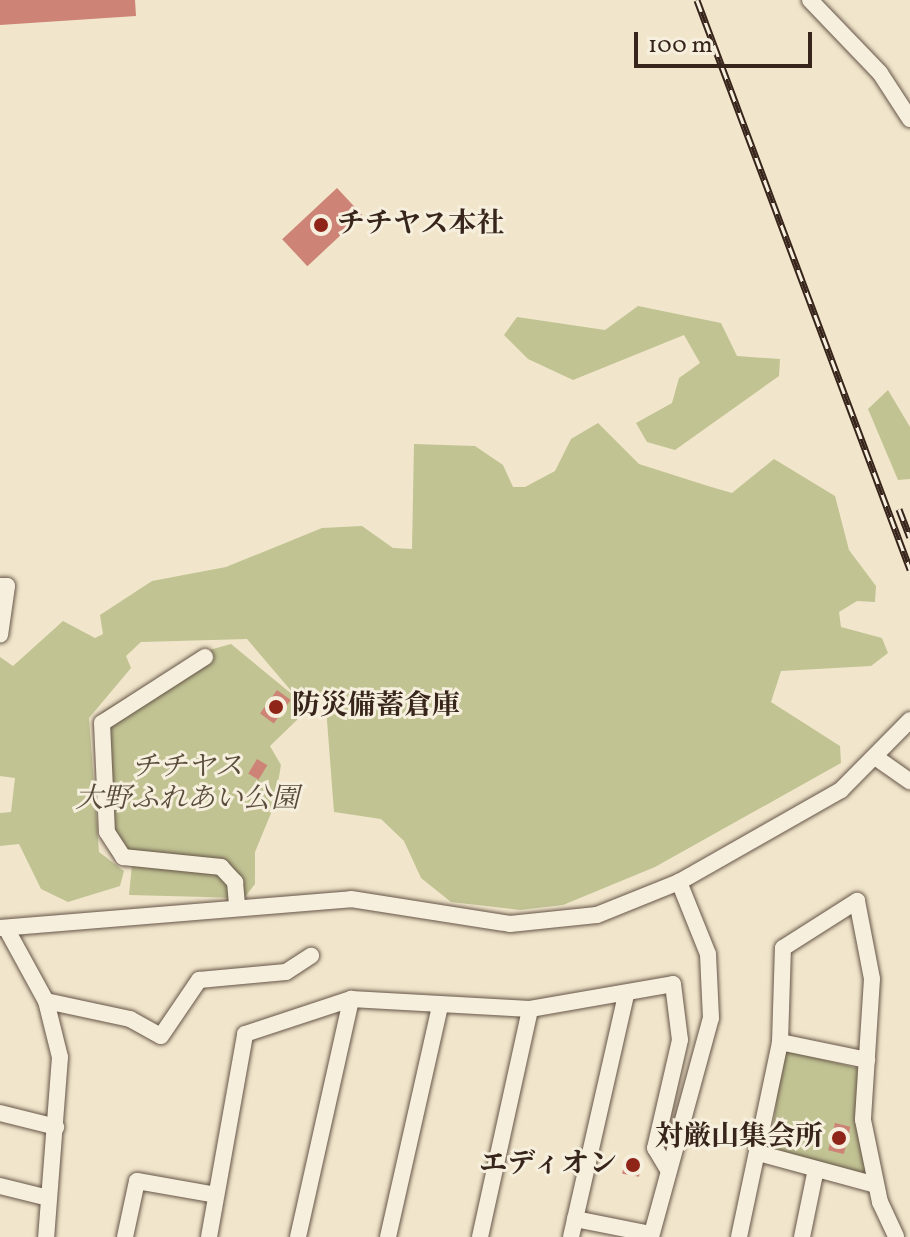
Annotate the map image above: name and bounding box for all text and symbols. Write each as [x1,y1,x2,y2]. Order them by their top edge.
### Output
scale bar [638,16,816,66]
text: 100 m [648,29,713,63]
place label: チチヤス本社 [337,208,505,242]
marker: チチヤス本社 [312,216,330,234]
place label: 防災備蓄倉庫 [292,690,460,724]
marker: 防災備蓄倉庫 [267,698,285,716]
park label: チチヤス 大野ふれあい公園 [75,751,299,817]
place label: 対厳山集会所 [655,1121,823,1155]
marker: 対厳山集会所 [830,1129,848,1147]
place label: エディオン [477,1148,617,1182]
marker: エディオン [624,1156,642,1174]

